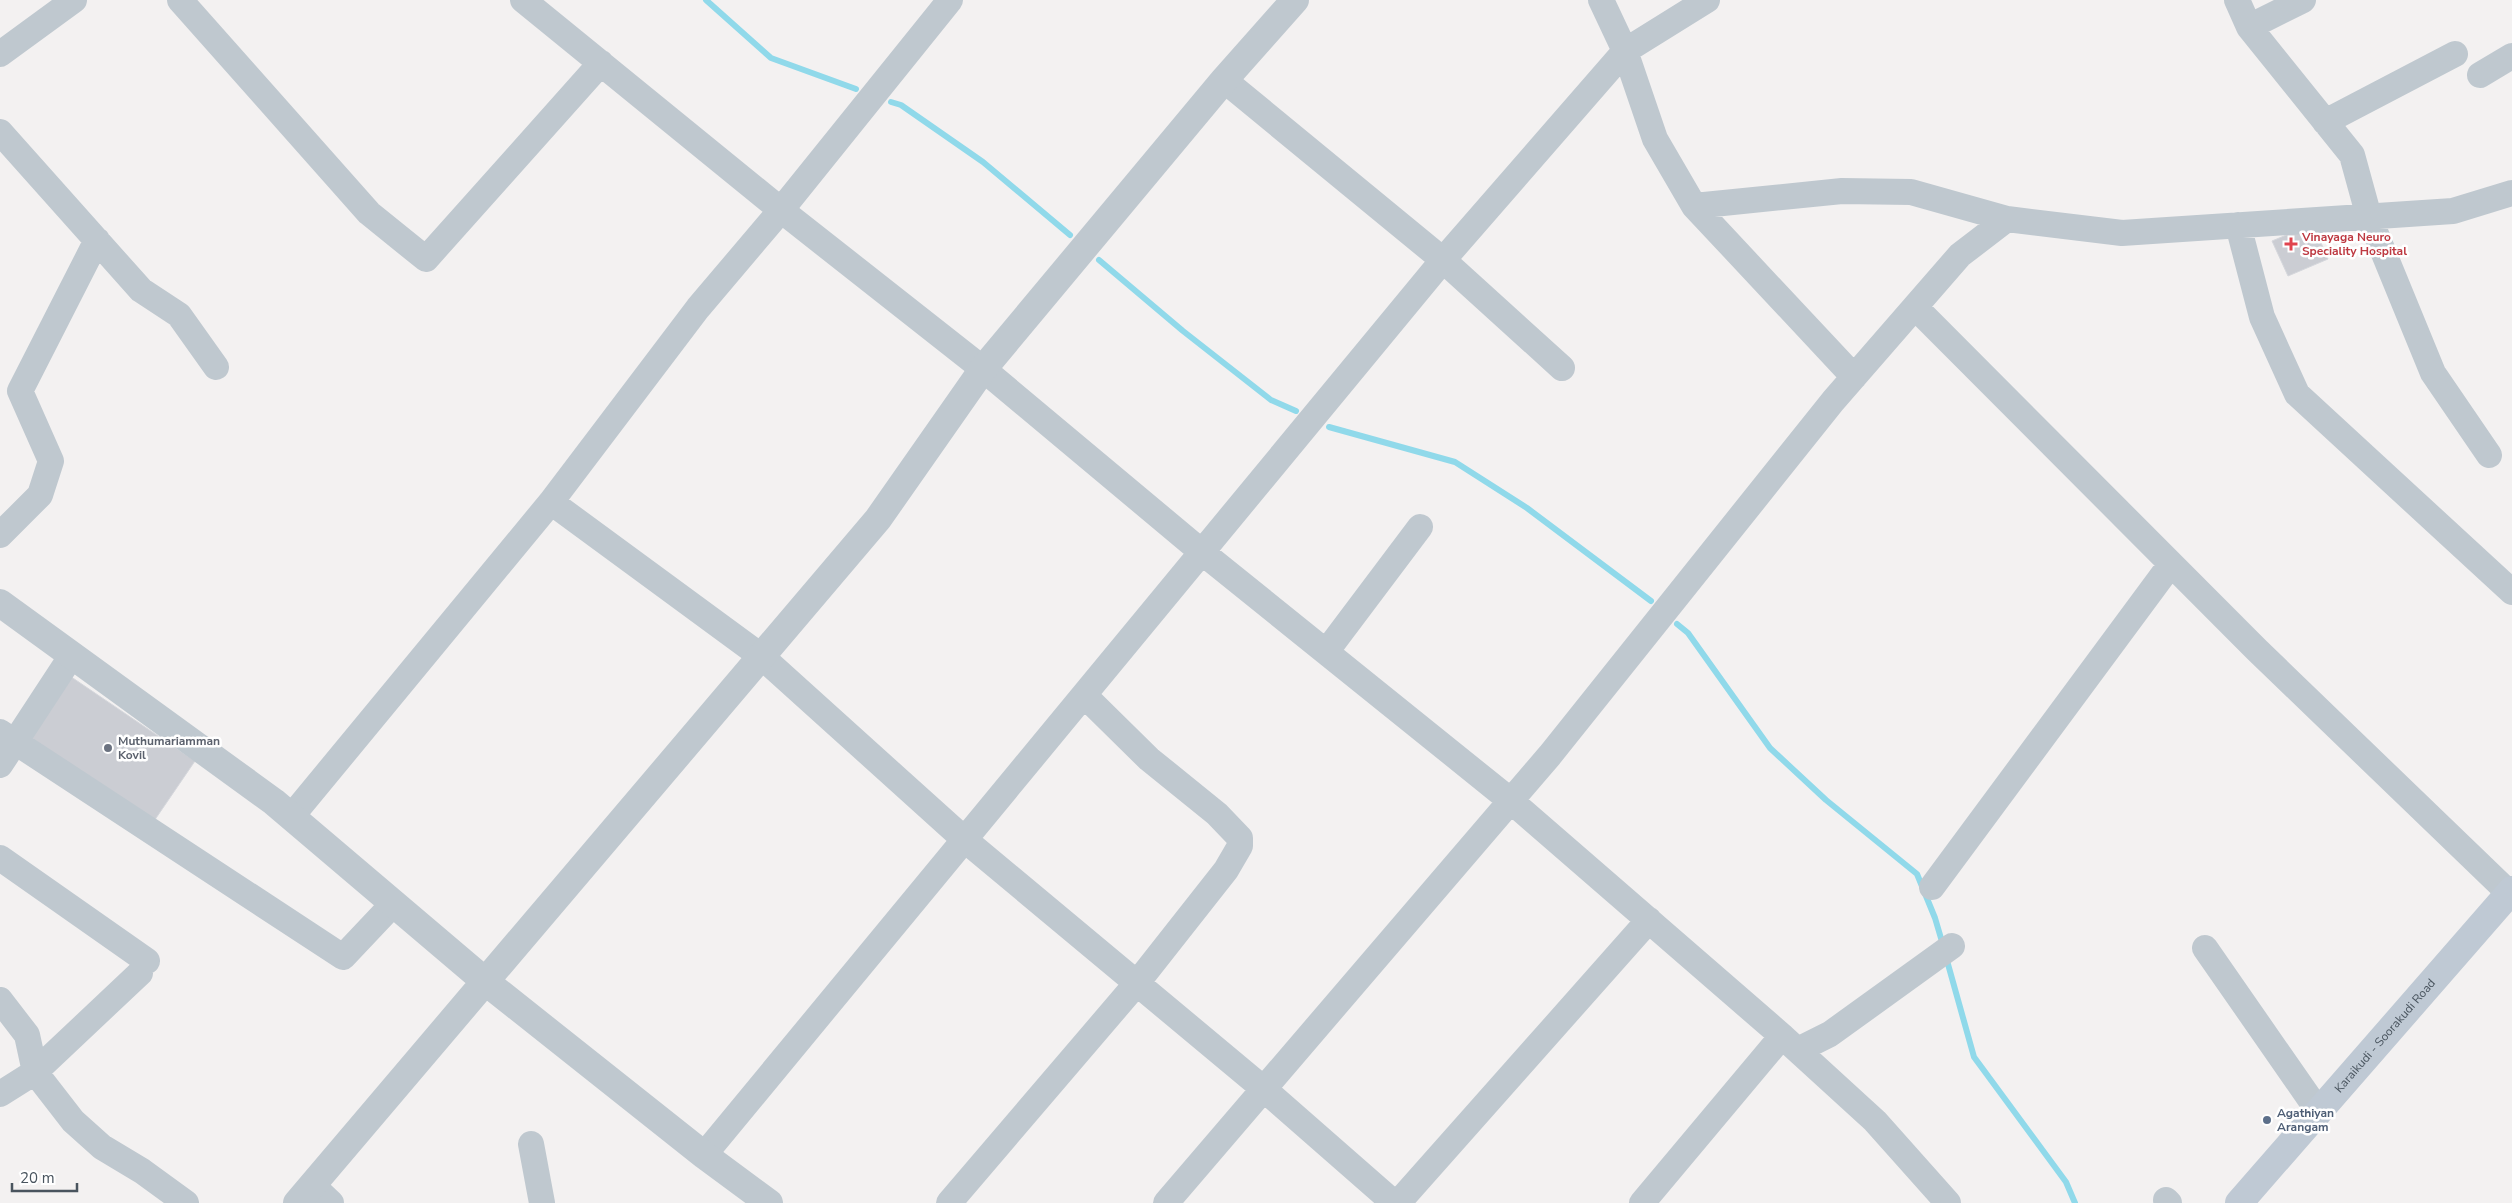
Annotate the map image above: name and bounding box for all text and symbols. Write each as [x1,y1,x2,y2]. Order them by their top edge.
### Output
place label: Vinayaga Neuro Speciality Hospital [2301,229,2407,259]
marker: Vinayaga Neuro Speciality Hospital [2284,237,2298,251]
place label: Muthumariamman Kovil [118,733,220,763]
marker: Muthumariamman Kovil [102,742,114,754]
street label: Karaikudi - Soorakudi Road [2331,975,2439,1096]
place label: Agathiyan Arangam [2277,1105,2334,1135]
marker: Agathiyan Arangam [2261,1114,2273,1126]
scale bar [12,1160,78,1192]
text: 20 m [20,1168,55,1188]

